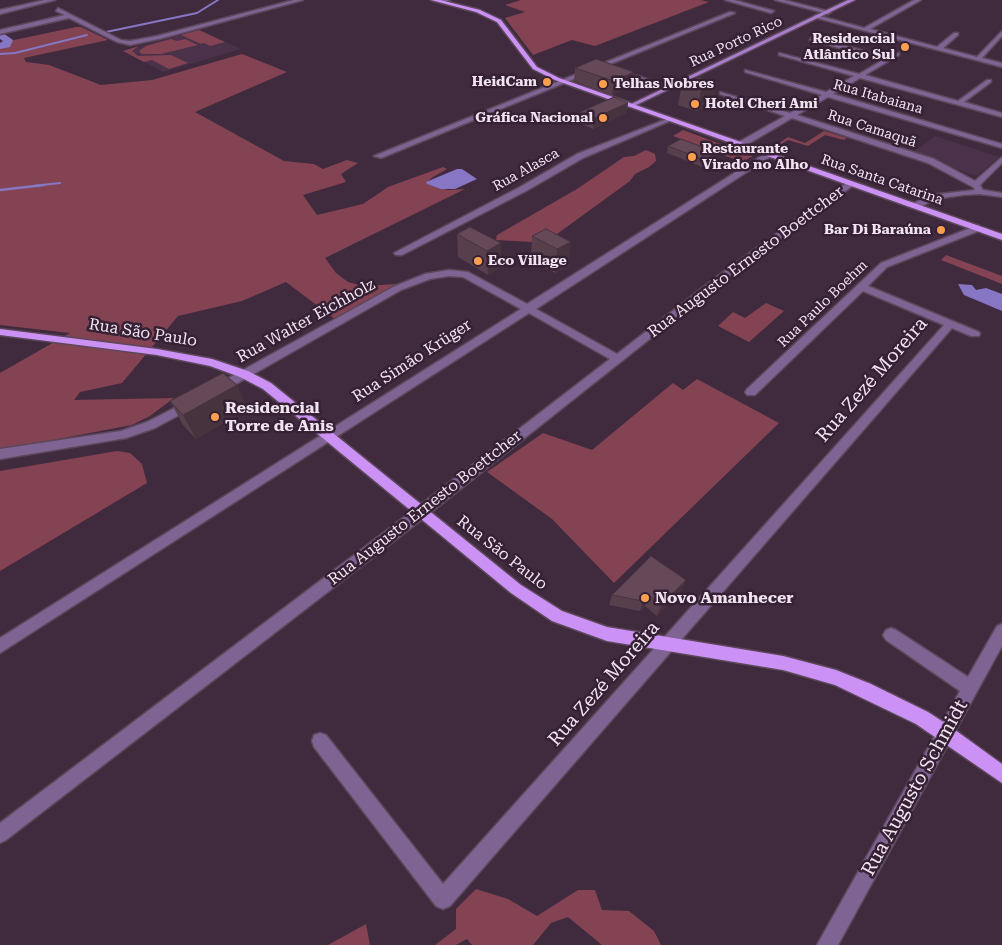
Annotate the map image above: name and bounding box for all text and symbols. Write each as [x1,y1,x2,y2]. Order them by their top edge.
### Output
street label: Rua Porto Rico [687,13,785,71]
place label: Residencial Atlântico Sul [804,31,895,64]
marker: Residencial Atlântico Sul [899,41,911,53]
place label: HeidCam [472,74,537,90]
marker: HeidCam [541,76,553,88]
place label: Telhas Nobres [613,76,714,92]
street label: Rua Itabaiana [831,76,925,118]
marker: Telhas Nobres [597,78,609,90]
place label: Hotel Cheri Ami [705,96,818,112]
marker: Hotel Cheri Ami [689,98,701,110]
street label: Rua Camaquã [825,107,919,151]
place label: Gráfica Nacional [475,110,593,126]
marker: Gráfica Nacional [597,112,609,124]
place label: Restaurante Virado no Alho [702,141,808,174]
street label: Rua Alasca [490,145,562,195]
marker: Restaurante Virado no Alho [686,151,698,163]
street label: Rua Santa Catarina [819,151,945,209]
street label: Rua Augusto Ernesto Boettcher [644,182,848,342]
place label: Bar Di Baraúna [824,222,931,238]
marker: Bar Di Baraúna [935,224,947,236]
place label: Eco Village [488,253,567,269]
marker: Eco Village [472,255,484,267]
street label: Rua Paulo Boehm [775,257,871,351]
street label: Rua Walter Eichholz [234,275,378,367]
street label: Rua Zezé Moreira [812,313,932,447]
street label: Rua São Paulo [88,315,198,351]
street label: Rua Simão Krüger [349,315,475,407]
place label: Residencial Torre de Anis [225,398,334,436]
marker: Residencial Torre de Anis [209,411,221,423]
street label: Rua Augusto Ernesto Boettcher [325,427,525,589]
street label: Rua São Paulo [453,512,551,594]
place label: Novo Amanhecer [655,588,794,608]
marker: Novo Amanhecer [639,592,651,604]
street label: Rua Zezé Moreira [544,617,664,751]
street label: Rua Augusto Schmidt [857,696,973,880]

